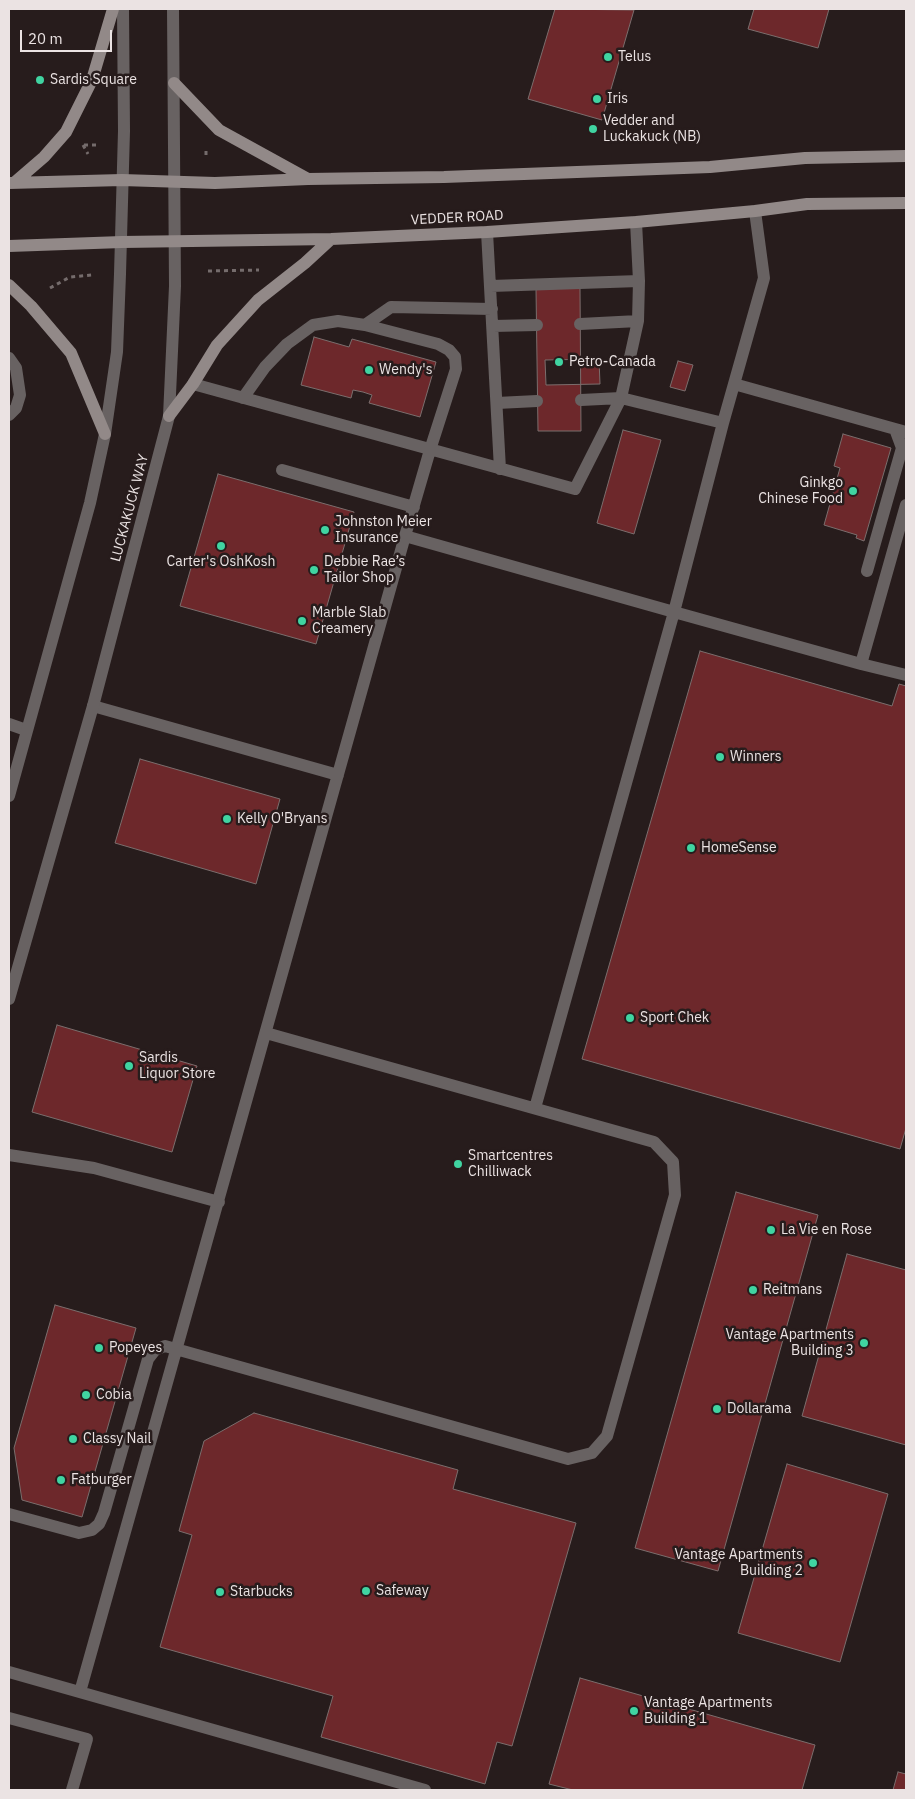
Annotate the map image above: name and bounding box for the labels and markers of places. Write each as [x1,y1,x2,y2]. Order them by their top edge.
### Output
place label: Telus [618,49,651,65]
marker: Telus [602,51,614,63]
place label: Sardis Square [50,72,137,88]
marker: Sardis Square [34,74,46,86]
place label: Iris [607,91,628,107]
marker: Iris [591,93,603,105]
place label: Vedder and Luckakuck (NB) [603,113,701,146]
marker: Vedder and Luckakuck (NB) [587,123,599,135]
place label: Petro-Canada [569,354,656,370]
marker: Petro-Canada [553,356,565,368]
place label: Wendy's [379,362,432,378]
marker: Wendy's [363,364,375,376]
place label: Ginkgo Chinese Food [758,475,843,508]
marker: Ginkgo Chinese Food [847,485,859,497]
place label: Johnston Meier Insurance [335,514,432,546]
marker: Johnston Meier Insurance [319,524,331,536]
marker: Carter's OshKosh [215,540,227,552]
place label: Carter's OshKosh [167,554,275,570]
place label: Debbie Rae’s Tailor Shop [324,554,405,586]
marker: Debbie Rae’s Tailor Shop [308,564,320,576]
place label: Marble Slab Creamery [312,605,386,638]
marker: Marble Slab Creamery [296,615,308,627]
place label: Winners [730,749,782,765]
marker: Winners [714,751,726,763]
place label: Kelly O'Bryans [237,811,328,827]
marker: Kelly O'Bryans [221,813,233,825]
place label: HomeSense [701,840,777,856]
marker: HomeSense [685,842,697,854]
place label: Sport Chek [640,1010,709,1026]
marker: Sport Chek [624,1012,636,1024]
place label: Sardis Liquor Store [139,1050,215,1082]
marker: Sardis Liquor Store [123,1060,135,1072]
place label: Smartcentres Chilliwack [468,1148,553,1180]
marker: Smartcentres Chilliwack [452,1158,464,1170]
place label: La Vie en Rose [781,1222,872,1238]
marker: La Vie en Rose [765,1224,777,1236]
place label: Reitmans [763,1282,822,1298]
marker: Reitmans [747,1284,759,1296]
place label: Vantage Apartments Building 3 [726,1327,854,1360]
marker: Vantage Apartments Building 3 [858,1337,870,1349]
place label: Popeyes [109,1340,162,1356]
marker: Popeyes [93,1342,105,1354]
place label: Cobia [96,1387,132,1403]
marker: Cobia [80,1389,92,1401]
place label: Dollarama [727,1401,792,1417]
marker: Dollarama [711,1403,723,1415]
place label: Classy Nail [83,1431,151,1447]
marker: Classy Nail [67,1433,79,1445]
place label: Fatburger [71,1472,132,1488]
marker: Fatburger [55,1474,67,1486]
place label: Vantage Apartments Building 2 [675,1547,803,1580]
marker: Vantage Apartments Building 2 [807,1557,819,1569]
place label: Safeway [376,1583,429,1599]
place label: Starbucks [230,1584,293,1600]
marker: Safeway [360,1585,372,1597]
marker: Starbucks [214,1586,226,1598]
place label: Vantage Apartments Building 1 [644,1695,772,1728]
marker: Vantage Apartments Building 1 [628,1705,640,1717]

